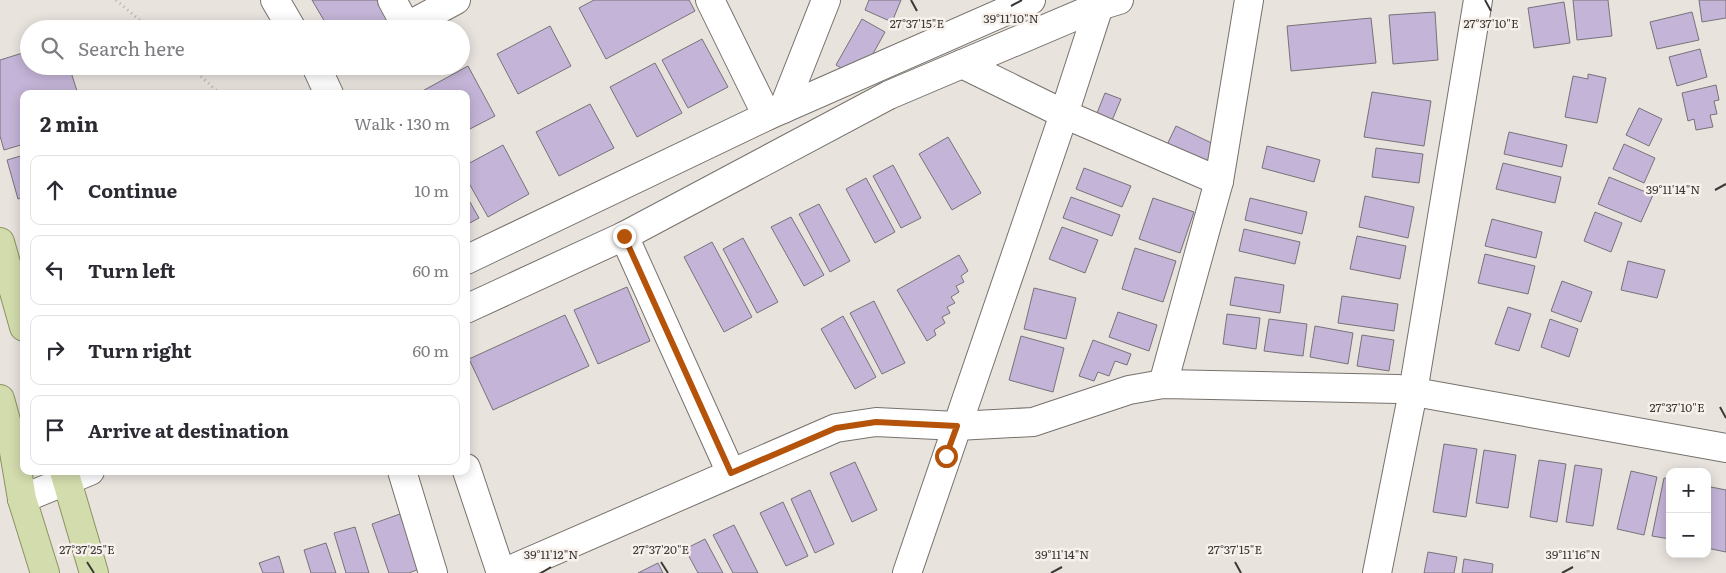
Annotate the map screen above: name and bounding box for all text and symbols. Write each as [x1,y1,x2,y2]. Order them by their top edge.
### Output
text: 39°11'10"N [983,9,1039,27]
text: 27°37'15"E [890,14,945,32]
text: 27°37'10"E [1463,14,1519,32]
search box [20,20,470,75]
icon: search [38,34,66,62]
text: Search here [78,34,185,62]
text: 2 min [40,107,99,138]
text: Walk · 130 m [354,111,450,135]
icon: ahead [41,176,69,204]
text: Continue [88,176,177,204]
text: 10 m [415,178,449,202]
text: 39°11'14"N [1646,180,1700,198]
route end [613,225,636,248]
icon: left [41,256,69,284]
text: Turn left [88,256,175,284]
text: 60 m [412,258,449,282]
icon: right [41,336,69,364]
text: Turn right [88,336,192,364]
text: 60 m [412,338,449,362]
text: 27°37'10"E [1649,398,1705,416]
icon: arrive [41,416,69,444]
text: Arrive at destination [88,416,289,444]
route start [935,445,958,468]
map controls [1666,468,1711,558]
button: + [1666,468,1711,513]
button: − [1666,513,1711,558]
text: 27°37'25"E [59,540,115,558]
text: 27°37'20"E [633,540,690,558]
text: 27°37'15"E [1208,540,1263,558]
text: 39°11'12"N [524,545,578,563]
text: 39°11'14"N [1035,545,1089,563]
text: 39°11'16"N [1546,545,1600,563]

